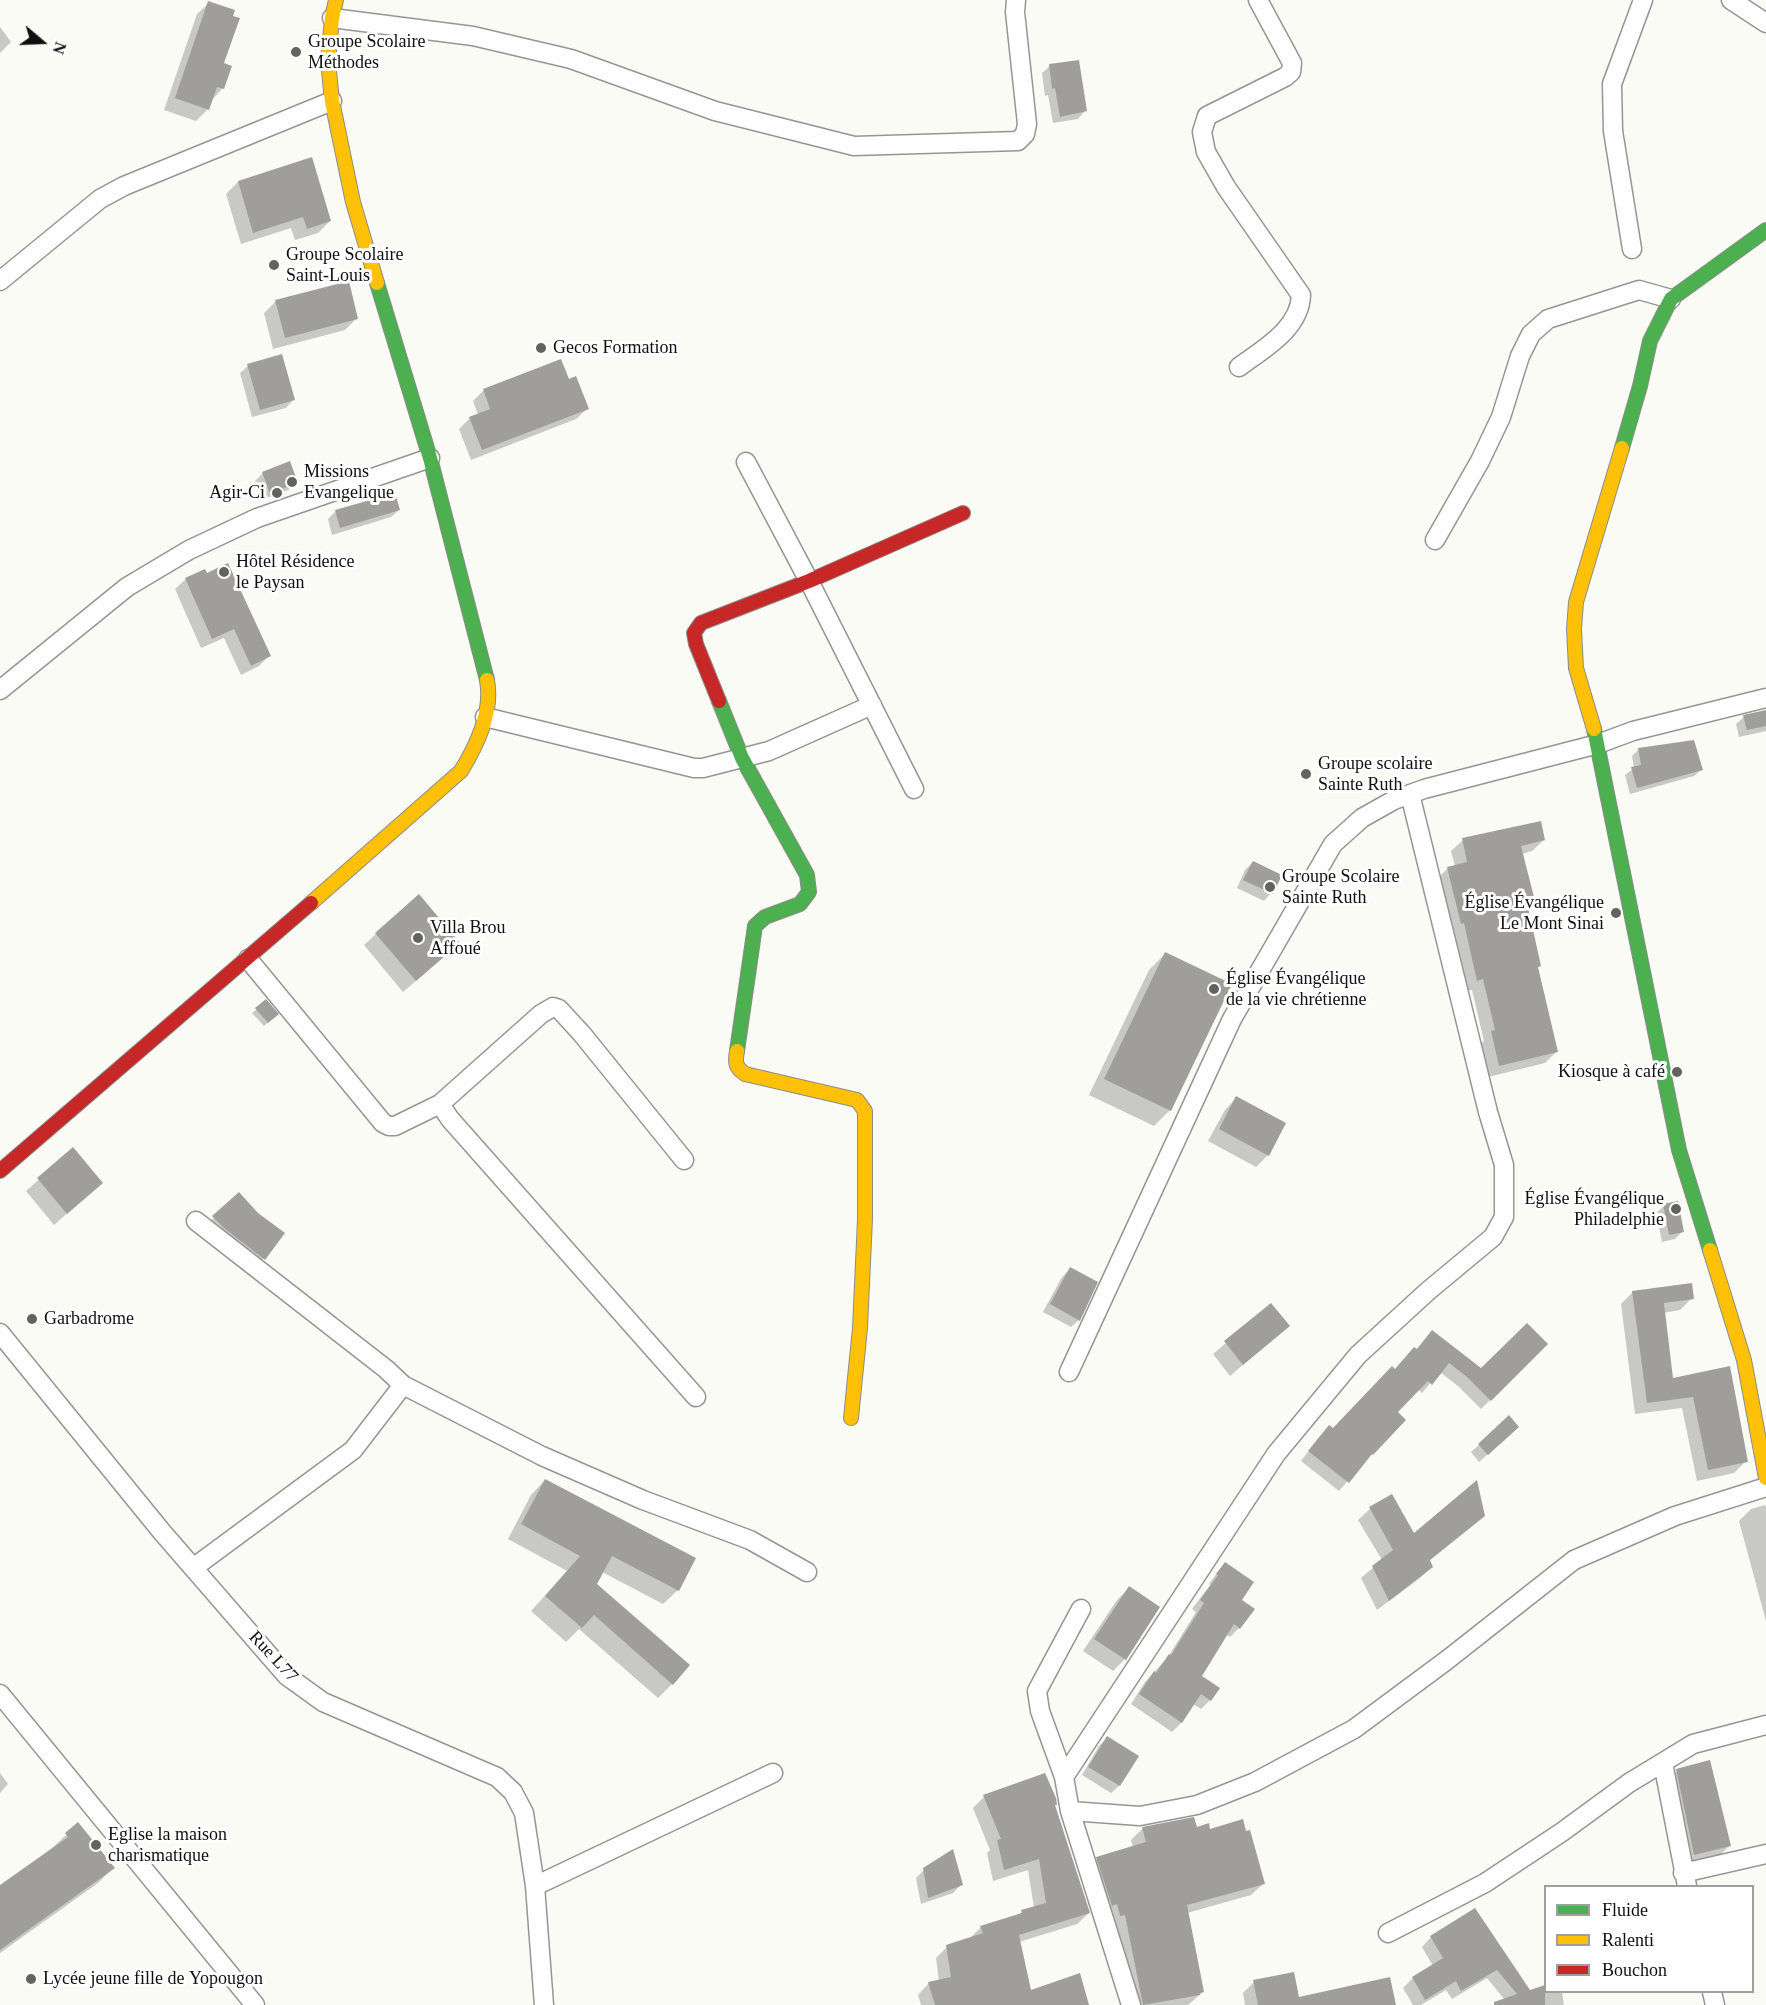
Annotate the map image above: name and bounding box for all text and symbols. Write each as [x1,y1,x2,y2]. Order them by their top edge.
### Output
north arrow [12,12,72,72]
place label: Groupe Scolaire Méthodes [308,31,425,74]
text: N [50,40,69,56]
marker: Groupe Scolaire Méthodes [289,45,303,59]
place label: Groupe Scolaire Saint-Louis [286,244,403,286]
marker: Groupe Scolaire Saint-Louis [267,258,281,272]
place label: Gecos Formation [553,337,677,359]
marker: Gecos Formation [534,341,548,355]
place label: Missions Evangelique [304,461,394,504]
marker: Missions Evangelique [285,475,299,489]
place label: Agir-Ci [209,482,265,504]
marker: Agir-Ci [270,486,284,500]
place label: Hôtel Résidence le Paysan [236,551,354,594]
marker: Hôtel Résidence le Paysan [217,565,231,579]
place label: Groupe scolaire Sainte Ruth [1318,753,1432,795]
marker: Groupe scolaire Sainte Ruth [1299,767,1313,781]
place label: Groupe Scolaire Sainte Ruth [1282,866,1399,908]
marker: Groupe Scolaire Sainte Ruth [1263,880,1277,894]
place label: Église Évangélique Le Mont Sinai [1465,892,1604,934]
marker: Église Évangélique Le Mont Sinai [1609,906,1623,920]
place label: Villa Brou Affoué [430,917,505,960]
marker: Villa Brou Affoué [411,931,425,945]
place label: Église Évangélique de la vie chrétienne [1226,968,1366,1010]
marker: Église Évangélique de la vie chrétienne [1207,982,1221,996]
place label: Kiosque à café [1558,1061,1665,1083]
marker: Kiosque à café [1670,1065,1684,1079]
place label: Église Évangélique Philadelphie [1525,1188,1664,1230]
marker: Église Évangélique Philadelphie [1669,1202,1683,1216]
place label: Garbadrome [44,1308,134,1330]
marker: Garbadrome [25,1312,39,1326]
street label: Rue L77 [244,1627,302,1687]
place label: Eglise la maison charismatique [108,1824,227,1866]
marker: Eglise la maison charismatique [89,1838,103,1852]
legend [1544,1885,1754,1993]
text: Fluide [1602,1900,1648,1920]
text: Ralenti [1602,1930,1654,1950]
text: Bouchon [1602,1960,1667,1980]
place label: Lycée jeune fille de Yopougon [43,1968,263,1990]
marker: Lycée jeune fille de Yopougon [24,1972,38,1986]

